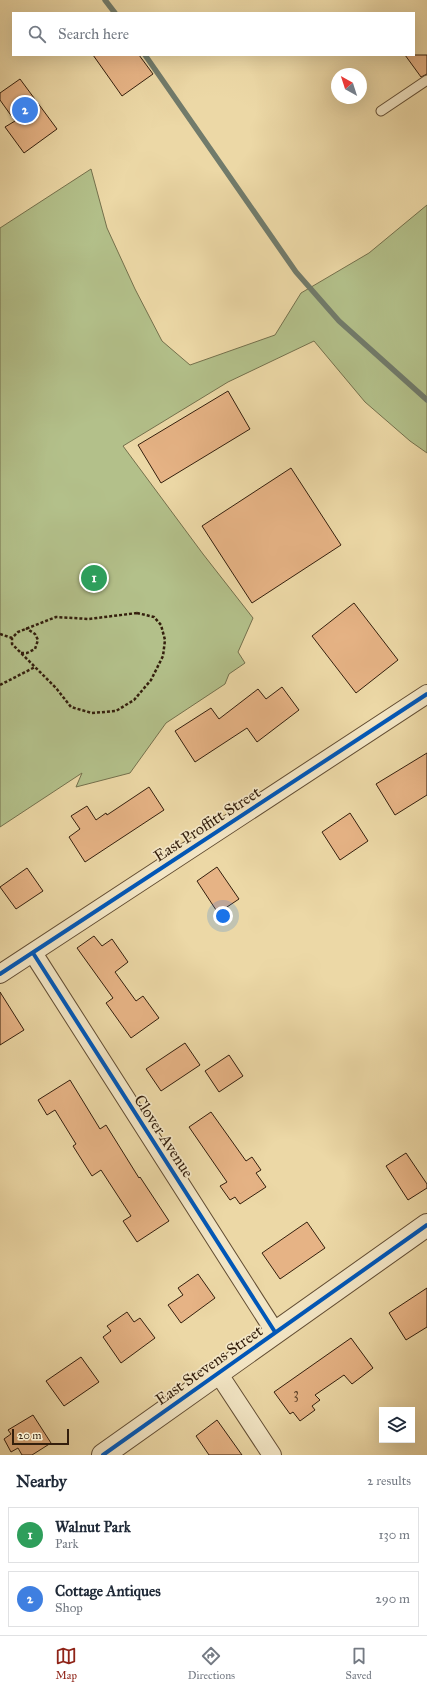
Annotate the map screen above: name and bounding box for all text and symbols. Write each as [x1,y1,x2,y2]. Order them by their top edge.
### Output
search box [12,12,415,56]
icon: search [26,23,48,45]
text: Search here [58,25,129,43]
north arrow [331,68,367,104]
pin: 2 [12,95,38,125]
pin: 1 [81,563,107,593]
street label: East Proffitt Street [150,782,264,866]
your location [213,906,233,926]
street label: Clover Avenue [130,1091,198,1181]
street label: East Stevens Street [152,1321,267,1409]
house number: 3 [293,1385,299,1402]
map controls [379,1407,415,1443]
button: layers [379,1407,415,1443]
scale bar [12,1427,69,1446]
text: 20 m [18,1429,41,1442]
text: Nearby [16,1471,67,1492]
text: 2 results [367,1473,411,1489]
text: Walnut Park [55,1518,131,1536]
text: 1 [27,1527,33,1543]
text: 130 m [378,1527,410,1543]
text: Park [55,1536,79,1552]
text: Cottage Antiques [55,1582,161,1600]
text: 2 [27,1591,33,1607]
text: 290 m [375,1591,410,1607]
text: Shop [55,1600,83,1616]
tab: Map [55,1645,77,1682]
tab: Directions [188,1645,235,1682]
tab: Saved [346,1645,372,1682]

